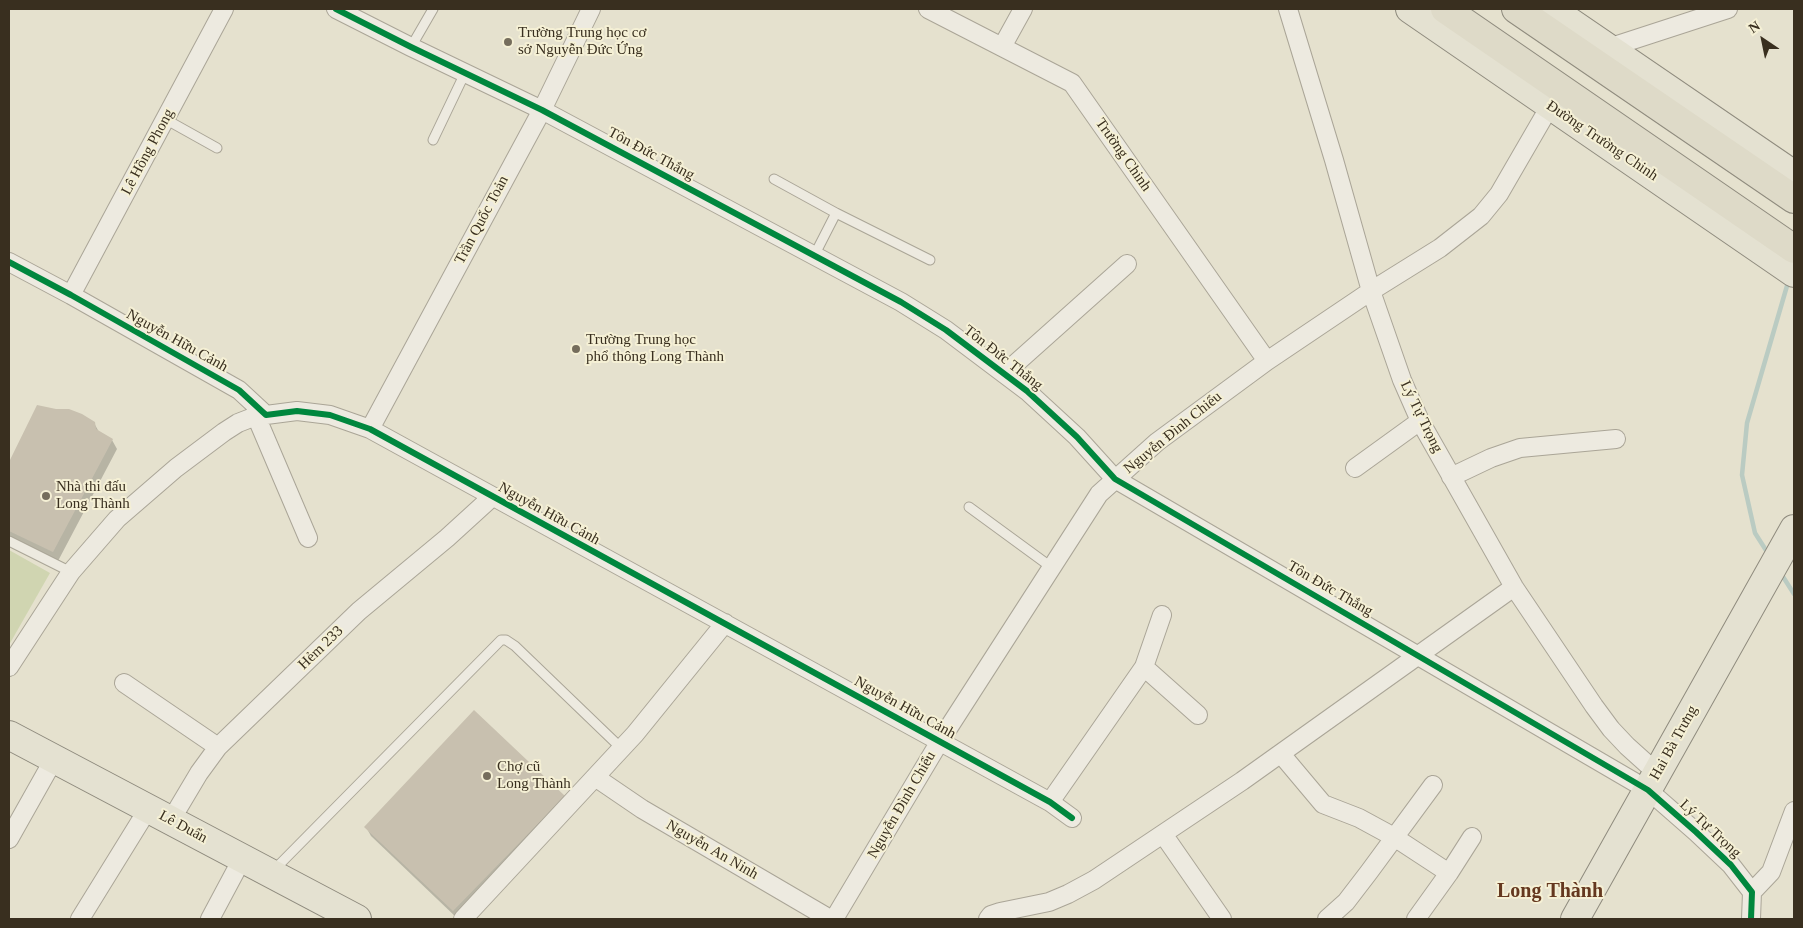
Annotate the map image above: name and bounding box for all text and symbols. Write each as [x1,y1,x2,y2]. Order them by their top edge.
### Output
north arrow [1738,15,1788,65]
text: N [1746,18,1763,36]
place label: Trường Trung học cơ sở Nguyễn Đức Ứng [518,24,646,59]
marker: Trường Trung học cơ sở Nguyễn Đức Ứng [502,36,514,48]
street label: Đường Trường Chinh [1543,97,1661,185]
street label: Lê Hồng Phong [118,106,178,198]
street label: Trường Chinh [1091,115,1155,195]
street label: Tôn Đức Thắng [605,124,697,184]
street label: Trần Quốc Toản [451,173,513,267]
street label: Nguyễn Hữu Cảnh [123,306,231,376]
street label: Tôn Đức Thắng [960,321,1046,395]
place label: Trường Trung học phổ thông Long Thành [586,331,724,366]
marker: Trường Trung học phổ thông Long Thành [570,343,582,355]
street label: Lý Tự Trọng [1396,378,1446,456]
street label: Nguyễn Đình Chiểu [1120,388,1226,478]
place label: Nhà thi đấu Long Thành [56,478,130,513]
street label: Nguyễn Hữu Cảnh [495,479,603,549]
marker: Nhà thi đấu Long Thành [40,490,52,502]
street label: Tôn Đức Thắng [1284,557,1376,621]
street label: Hẻm 233 [295,622,347,674]
street label: Nguyễn Hữu Cảnh [851,673,959,743]
street label: Hai Bà Trưng [1646,703,1702,783]
street label: Nguyễn Đình Chiểu [864,748,940,862]
place label: Chợ cũ Long Thành [497,758,571,793]
marker: Chợ cũ Long Thành [481,770,493,782]
street label: Lý Tự Trọng [1675,796,1745,862]
street label: Lê Duẩn [156,807,210,847]
street label: Nguyễn An Ninh [663,816,761,884]
district label: Long Thành [1497,880,1603,904]

